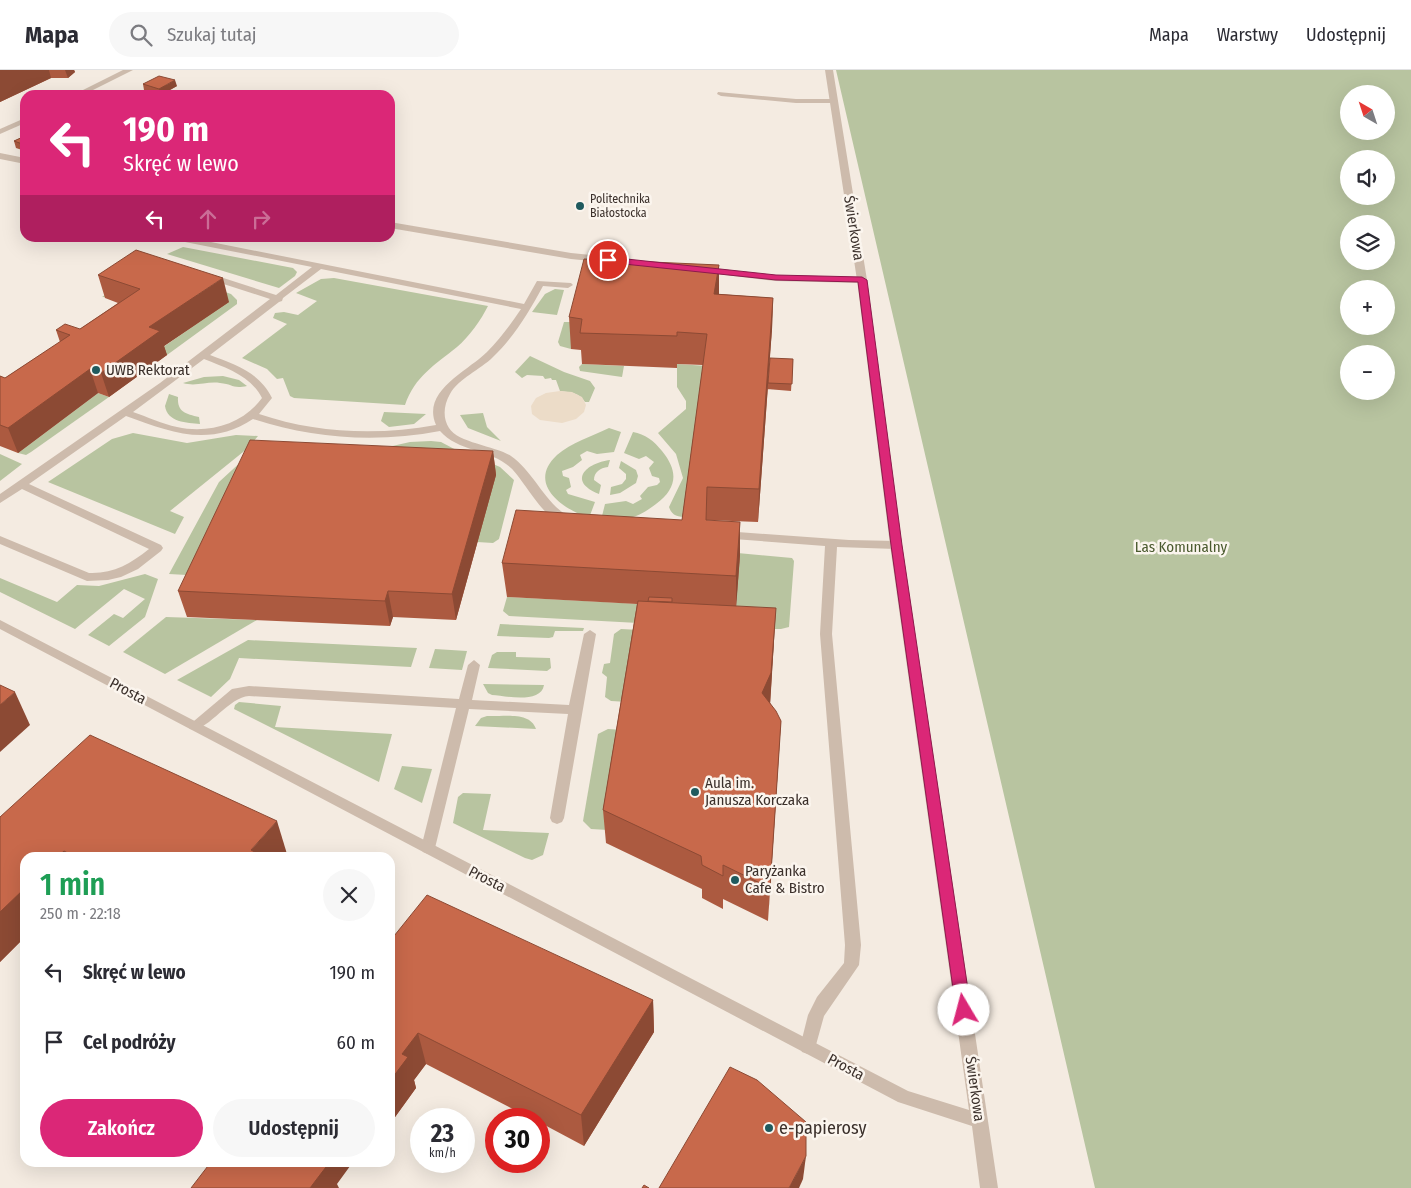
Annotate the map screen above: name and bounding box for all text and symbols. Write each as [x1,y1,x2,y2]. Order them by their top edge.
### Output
search box [109,12,459,57]
text: Mapa [25,21,79,49]
icon: search [127,21,155,49]
text: Szukaj tutaj [167,23,257,46]
text: Mapa [1149,24,1189,46]
text: Warstwy [1217,24,1278,46]
text: Udostępnij [1306,24,1386,46]
north arrow [1340,85,1395,140]
map controls [1340,85,1395,400]
text: 190 m [123,108,209,150]
icon: left [40,110,105,175]
text: Skręć w lewo [123,150,239,177]
button: sound [1340,150,1395,205]
place label: Politechnika Białostocka [590,192,650,220]
street label: Świerkowa [840,194,868,262]
marker: Politechnika Białostocka [574,200,586,212]
icon: left [141,205,169,233]
icon: ahead [194,205,222,233]
icon: right [247,205,275,233]
button: layers [1340,215,1395,270]
pin [587,239,629,281]
icon: arrive [594,246,622,274]
button: + [1340,280,1395,335]
button: − [1340,345,1395,400]
place label: UWB Rektorat [106,361,190,379]
marker: UWB Rektorat [90,364,102,376]
park label: Las Komunalny [1135,538,1227,556]
street label: Prosta [107,674,149,708]
place label: Aula im. Janusza Korczaka [705,774,809,809]
marker: Aula im. Janusza Korczaka [689,786,701,798]
street label: Prosta [466,862,508,896]
place label: Paryżanka Cafe & Bistro [745,862,825,897]
text: 1 min [40,867,105,903]
button: close [323,869,375,921]
marker: Paryżanka Cafe & Bistro [729,874,741,886]
text: 250 m · 22:18 [40,904,121,923]
icon: left [40,958,68,986]
text: Skręć w lewo [83,961,186,984]
text: 190 m [329,961,375,984]
position arrow [937,983,989,1035]
icon: arrive [40,1028,68,1056]
text: Cel podróży [83,1031,176,1054]
text: 60 m [337,1031,375,1054]
street label: Prosta [825,1050,867,1084]
street label: Świerkowa [962,1055,988,1123]
button: Zakończ [40,1099,203,1157]
button: Udostępnij [213,1099,375,1157]
speed limit sign: 30 [485,1108,550,1173]
place label: e-papierosy [779,1117,866,1139]
text: 23 [431,1119,454,1149]
marker: e-papierosy [763,1122,775,1134]
text: km/h [429,1146,456,1160]

